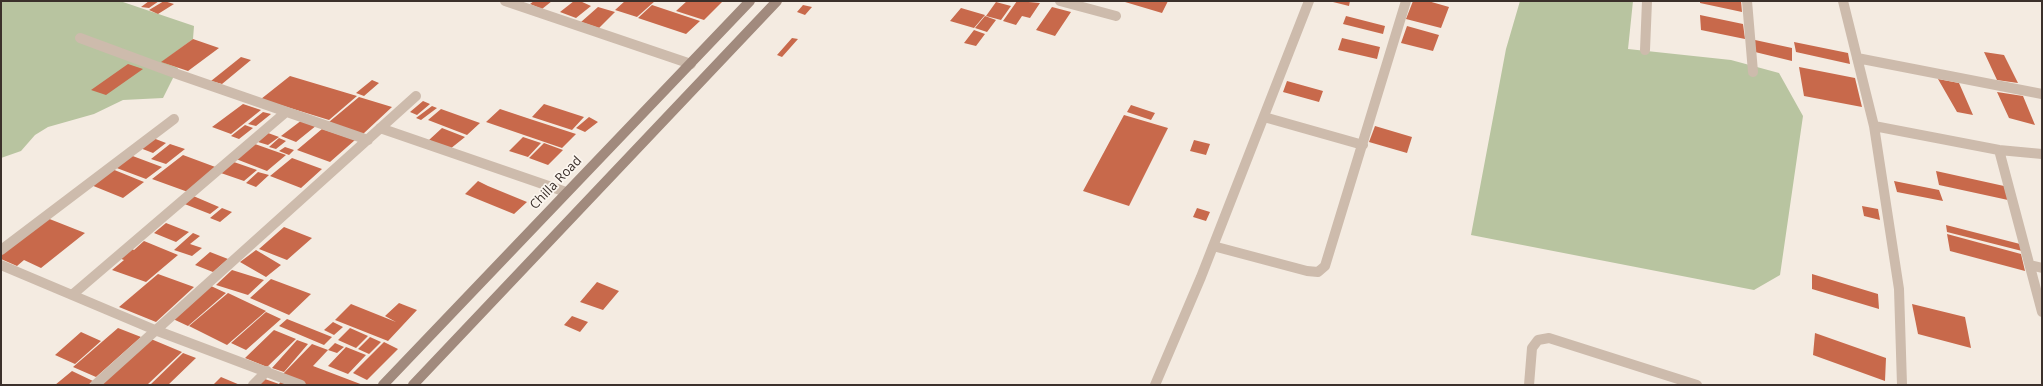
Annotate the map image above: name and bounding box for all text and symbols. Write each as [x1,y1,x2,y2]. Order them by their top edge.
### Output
street label: Chilla Road [527,153,585,213]

